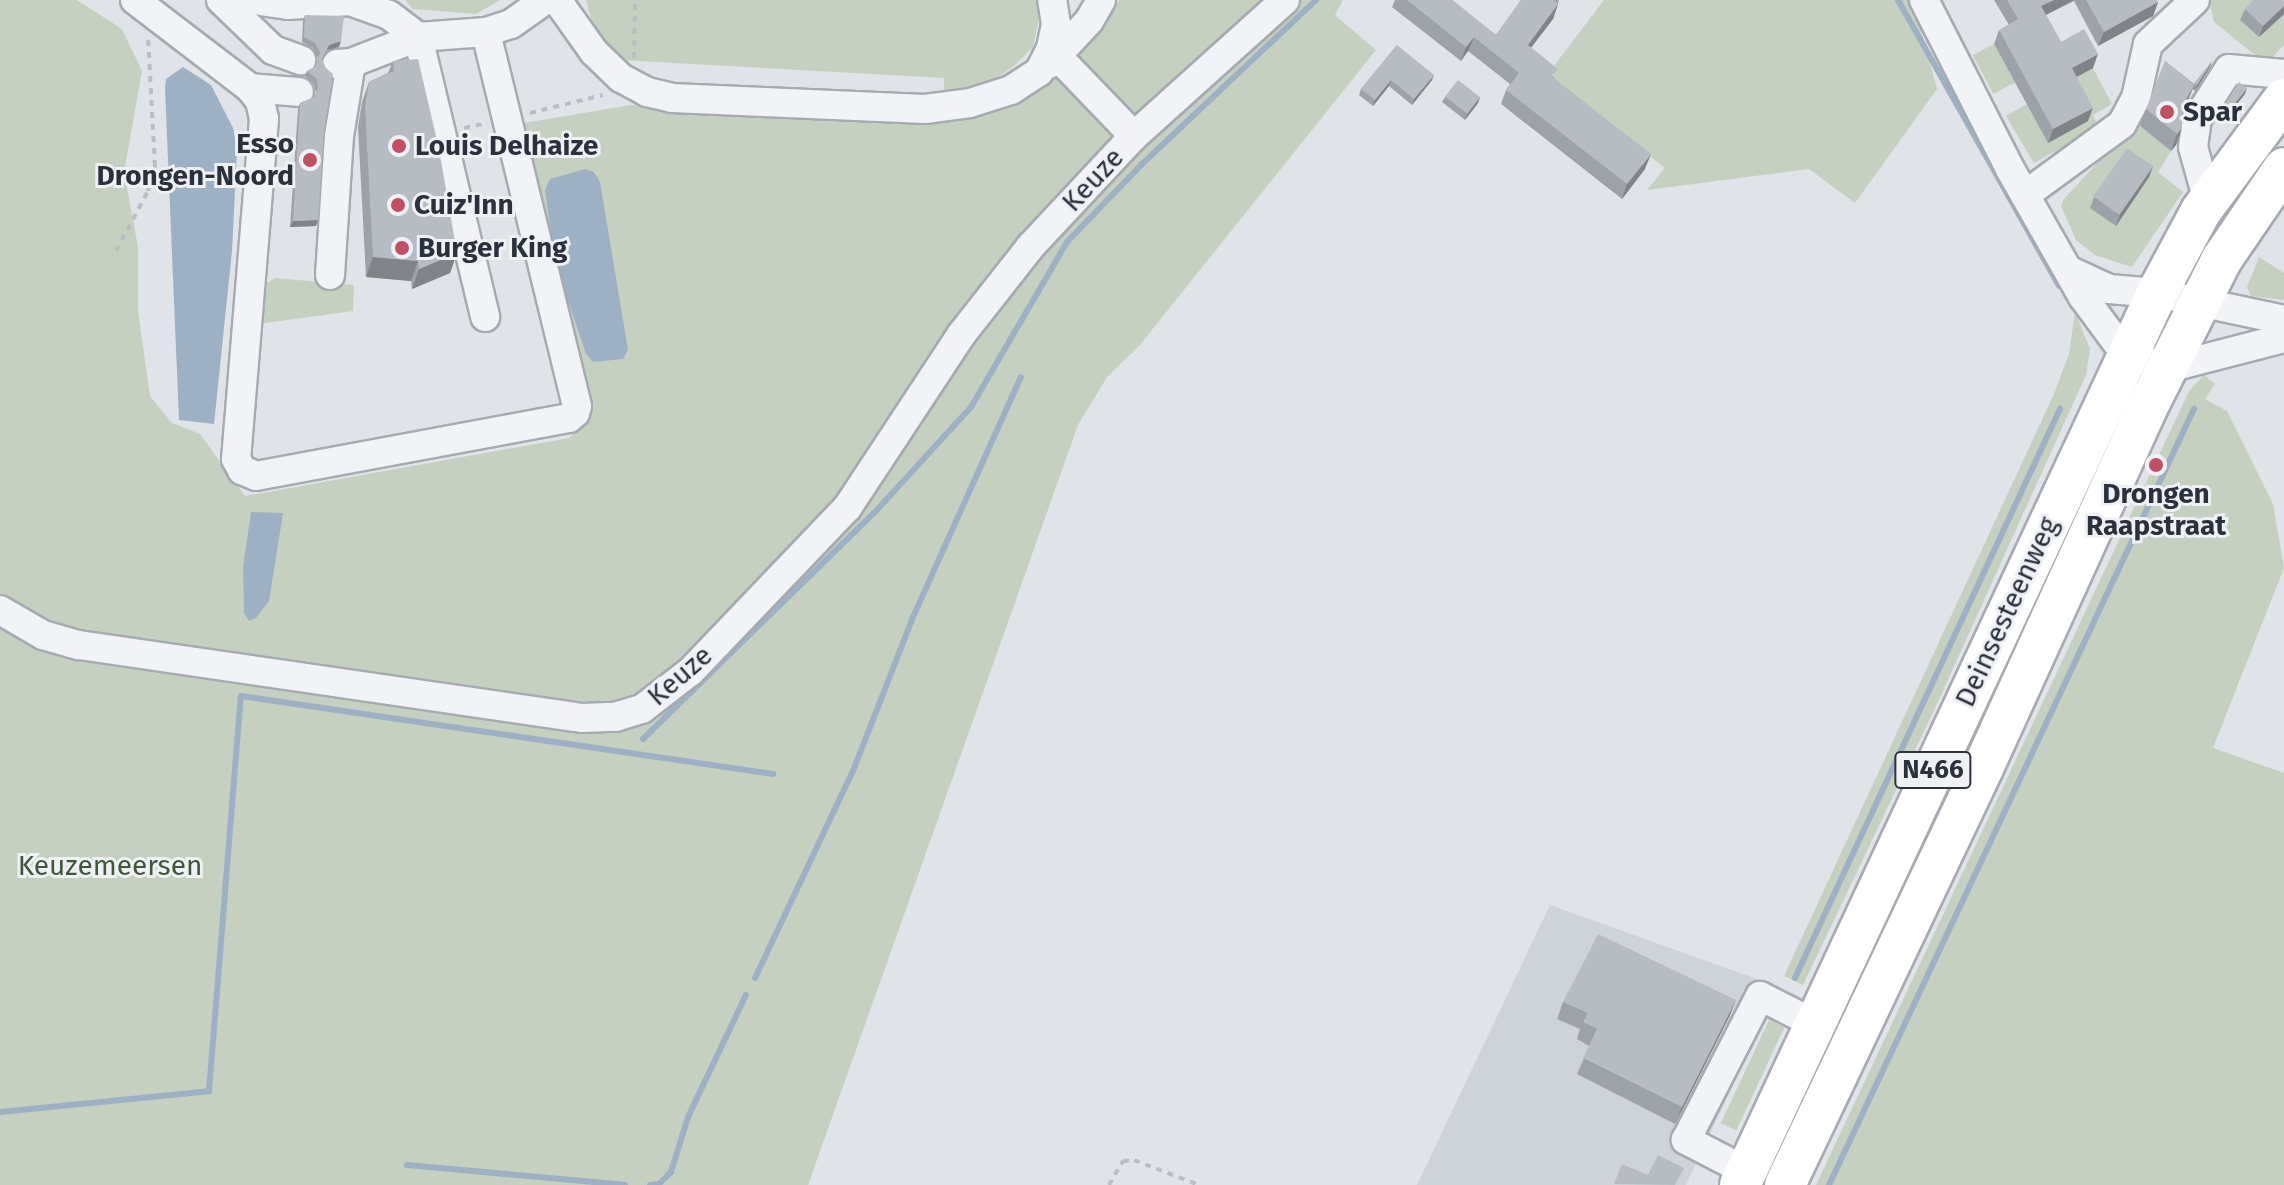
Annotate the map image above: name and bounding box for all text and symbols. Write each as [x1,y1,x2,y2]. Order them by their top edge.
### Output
place label: Spar [2183,95,2242,129]
marker: Spar [2158,103,2176,121]
place label: Esso Drongen-Noord [97,127,294,193]
place label: Louis Delhaize [415,129,599,163]
marker: Louis Delhaize [390,137,408,155]
street label: Keuze [1055,141,1131,219]
marker: Esso Drongen-Noord [301,151,319,169]
place label: Cuiz'Inn [414,188,514,222]
marker: Cuiz'Inn [389,196,407,214]
place label: Burger King [418,231,568,265]
marker: Burger King [393,239,411,257]
marker: Drongen Raapstraat [2147,456,2165,474]
place label: Drongen Raapstraat [2086,477,2226,543]
street label: Deinsesteenweg [1948,512,2066,712]
street label: Keuze [641,639,719,713]
road number: N466 [1893,748,1973,792]
park label: Keuzemeersen [18,849,202,883]

